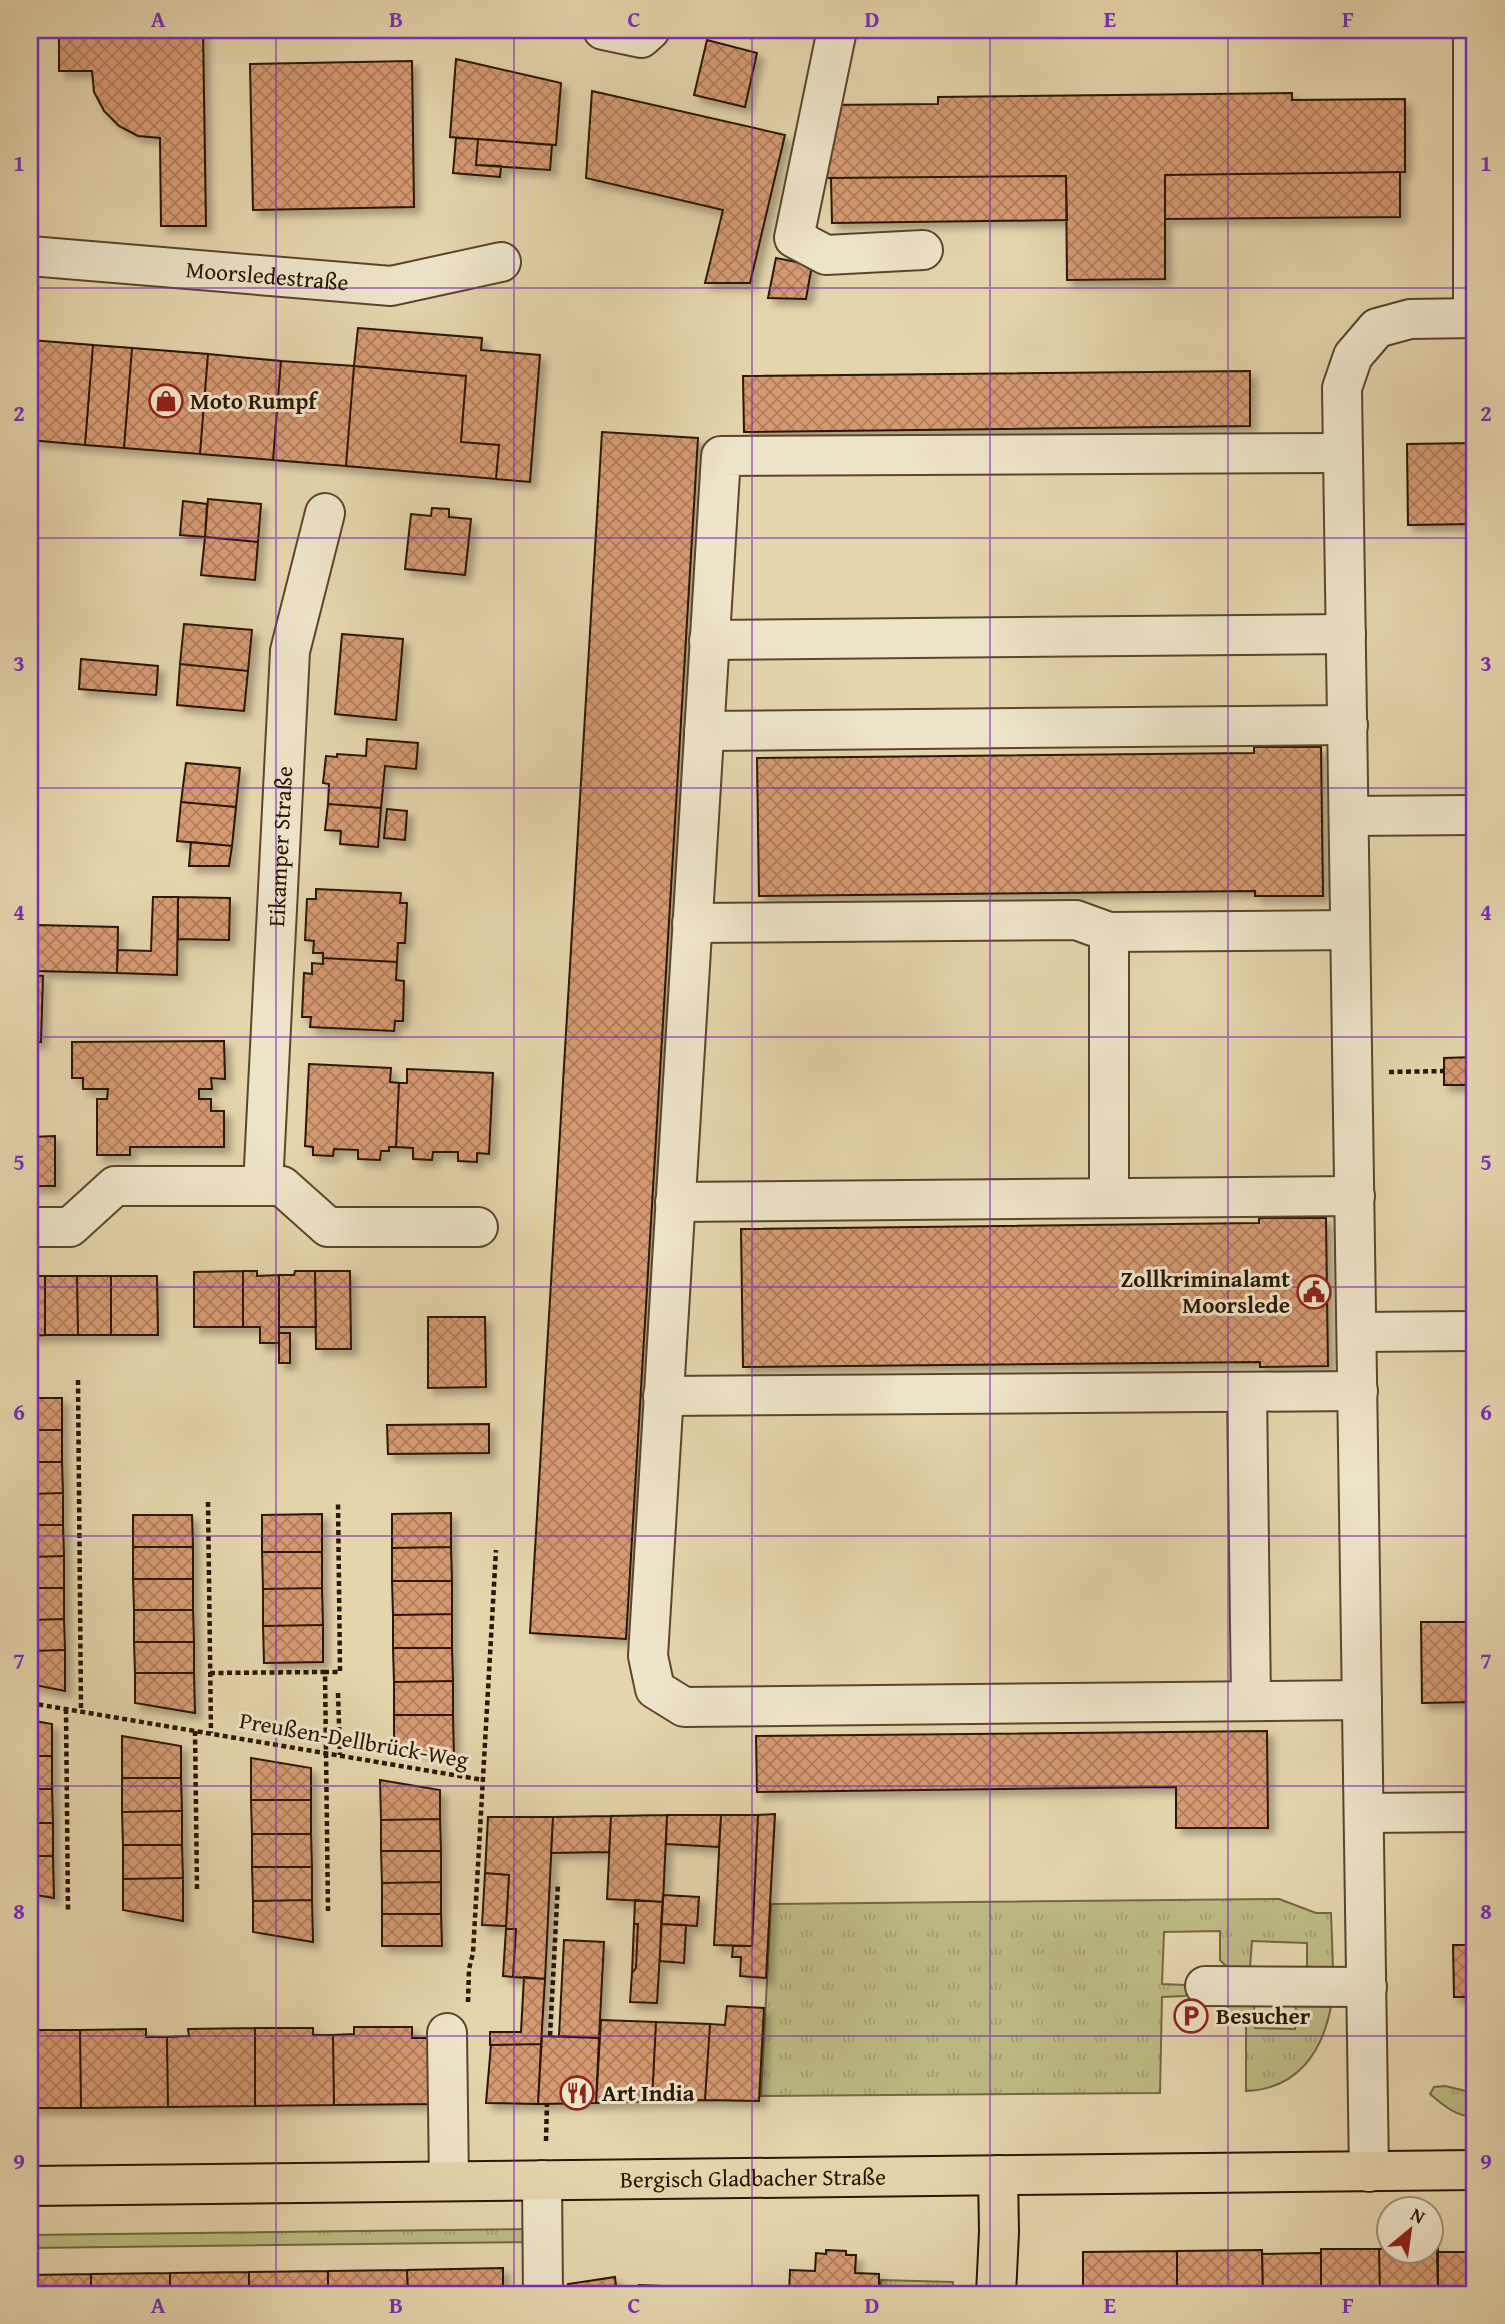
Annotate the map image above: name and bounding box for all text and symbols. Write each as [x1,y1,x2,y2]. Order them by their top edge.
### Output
text: A [151,2,166,35]
text: B [389,2,403,35]
text: C [627,2,641,35]
text: D [865,2,880,35]
text: E [1104,2,1116,35]
text: F [1342,2,1354,35]
text: 1 [13,146,25,179]
text: 1 [1480,146,1492,179]
street label: Moorsledestraße [185,252,350,298]
shop icon: Moto Rumpf [147,382,185,420]
place label: Moto Rumpf [190,384,319,417]
text: 2 [13,396,25,429]
text: 2 [1480,396,1492,429]
text: 3 [13,646,25,679]
text: 3 [1480,646,1492,679]
street label: Eikamper Straße [259,765,300,928]
text: 4 [13,895,25,928]
text: 4 [1480,895,1492,928]
text: 5 [13,1145,25,1178]
text: 5 [1480,1145,1492,1178]
place label: Zollkriminalamt Moorslede [1120,1262,1290,1321]
public building icon: Zollkriminalamt Moorslede [1295,1273,1333,1311]
text: 6 [13,1395,25,1428]
text: 6 [1480,1395,1492,1428]
text: 7 [13,1644,25,1677]
text: 7 [1480,1644,1492,1677]
street label: Preußen-Dellbrück-Weg [237,1703,472,1776]
text: 8 [13,1894,25,1927]
text: 8 [1480,1894,1492,1927]
parking icon: Besucher [1172,1997,1210,2035]
place label: Besucher [1216,1999,1311,2032]
restaurant icon: Art India [558,2074,596,2112]
place label: Art India [602,2076,695,2109]
text: 9 [13,2144,25,2177]
text: 9 [1480,2144,1492,2177]
street label: Bergisch Gladbacher Straße [620,2160,886,2195]
north arrow [1376,2194,1446,2264]
text: N [1406,2200,1431,2231]
text: A [151,2288,166,2321]
text: B [389,2288,403,2321]
text: C [627,2288,641,2321]
text: D [865,2288,880,2321]
text: E [1104,2288,1116,2321]
text: F [1342,2288,1354,2321]

